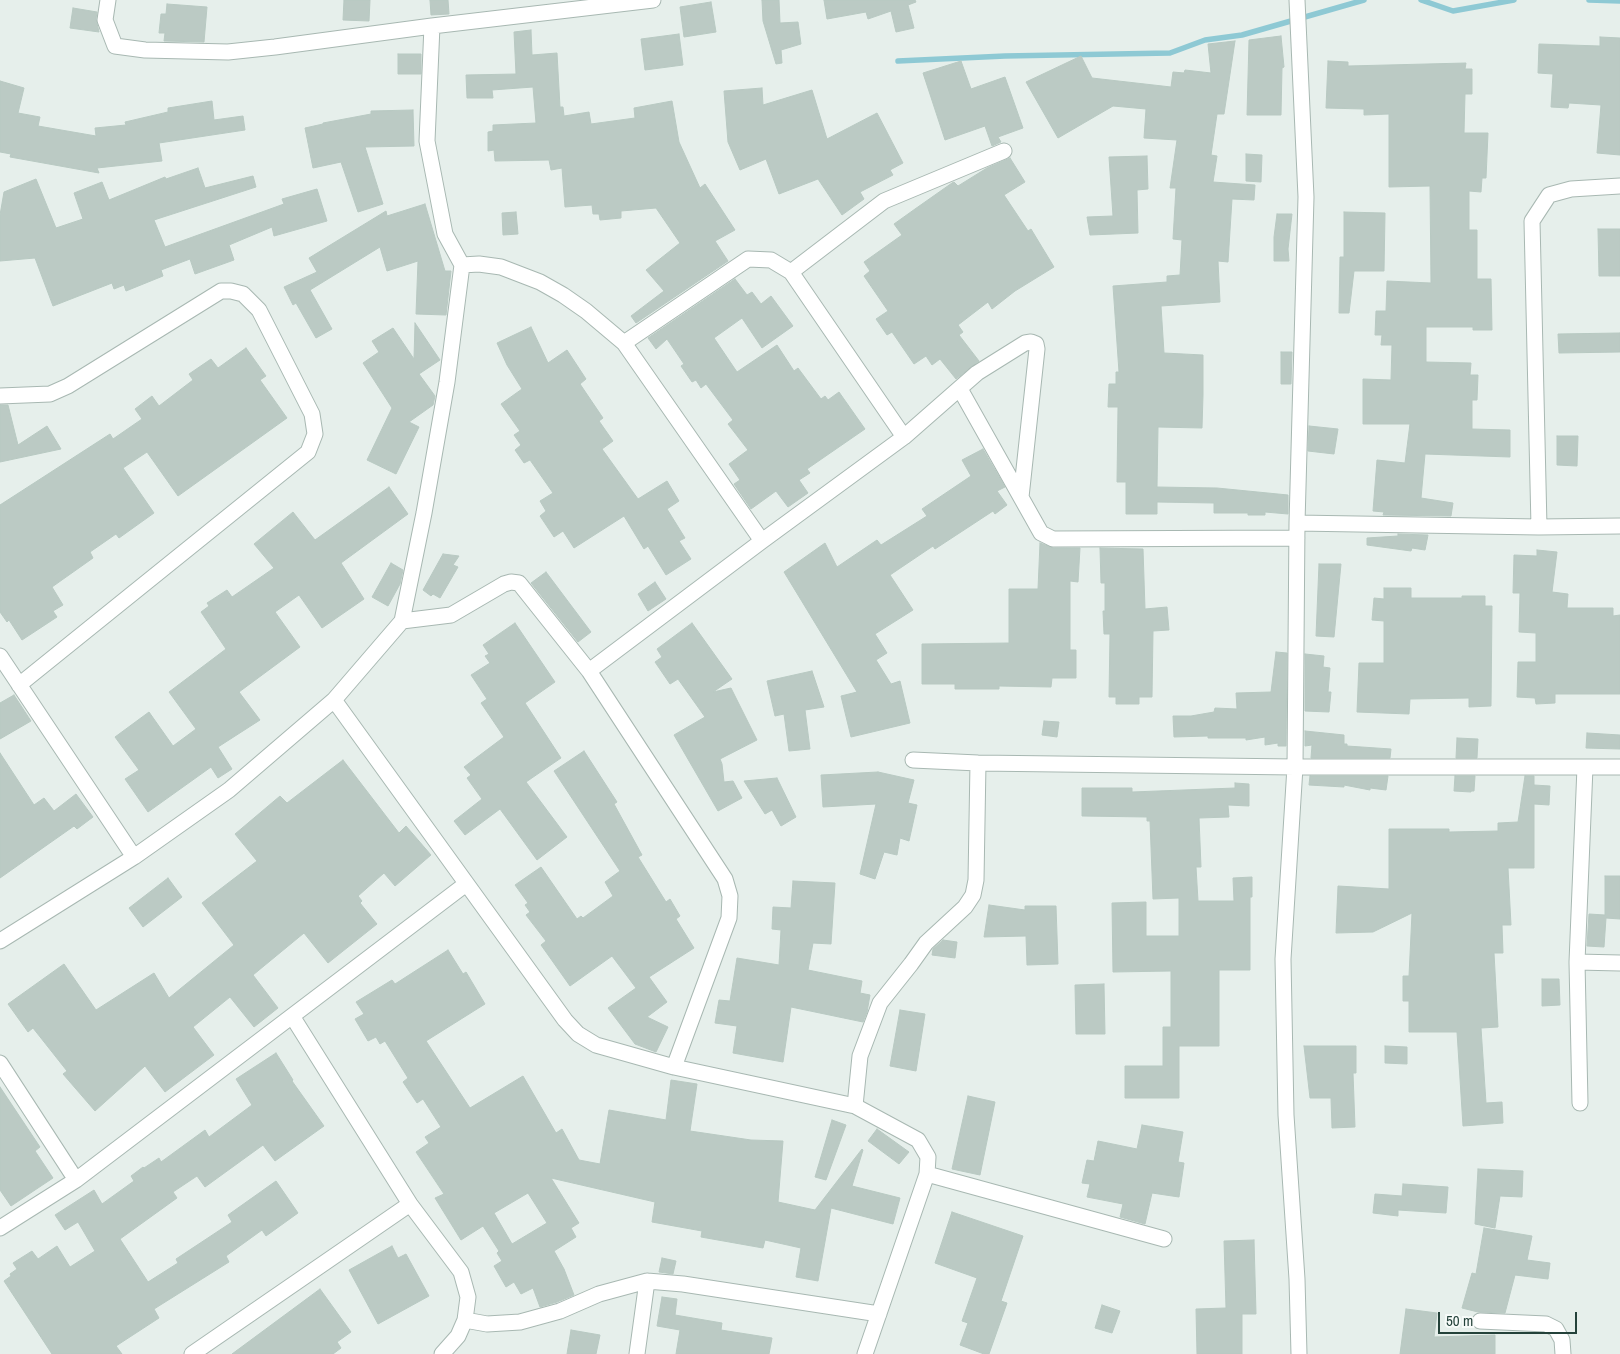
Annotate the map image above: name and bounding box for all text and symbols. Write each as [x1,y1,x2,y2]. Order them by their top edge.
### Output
scale bar [1440,1302,1579,1334]
text: 50 m [1446,1310,1473,1331]

